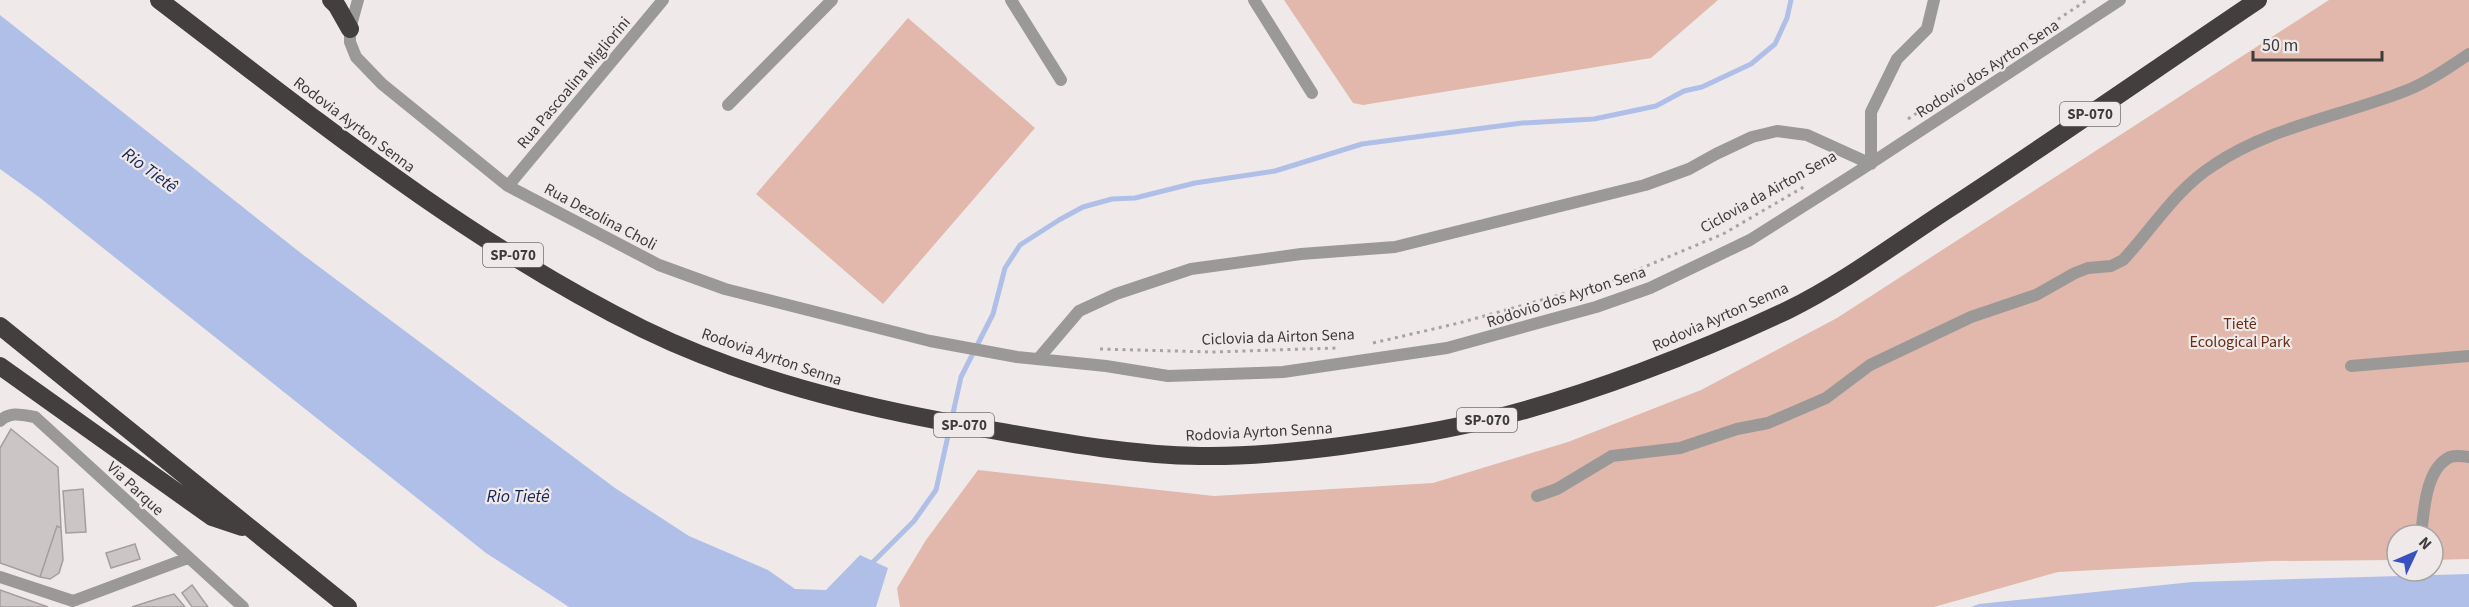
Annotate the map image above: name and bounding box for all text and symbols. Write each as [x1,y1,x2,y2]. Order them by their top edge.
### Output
street label: Rua Pascoalina Migliorini [512,12,636,153]
street label: Rodovio dos Ayrton Sena [1912,14,2063,123]
scale bar [2253,24,2382,62]
text: 50 m [2262,33,2298,58]
street label: Rodovia Ayrton Senna [289,72,420,178]
road number: SP-070 [2060,102,2120,126]
water label: Rio Tietê [117,142,183,199]
street label: Ciclovia da Airton Sena [1696,145,1841,239]
street label: Rua Dezolina Choli [540,178,661,256]
road number: SP-070 [483,243,543,267]
street label: Rodovio dos Ayrton Sena [1484,261,1649,333]
street label: Rodovia Ayrton Senna [1649,277,1792,357]
park label: Tietê Ecological Park [2189,313,2291,353]
street label: Rodovia Ayrton Senna [698,323,845,391]
street label: Ciclovia da Airton Sena [1201,323,1355,351]
road number: SP-070 [1457,408,1517,432]
road number: SP-070 [934,413,994,437]
street label: Rodovia Ayrton Senna [1185,417,1333,447]
street label: Via Parque [102,457,169,521]
water label: Rio Tietê [486,484,550,509]
north arrow [2385,523,2445,583]
text: N [2413,532,2437,555]

